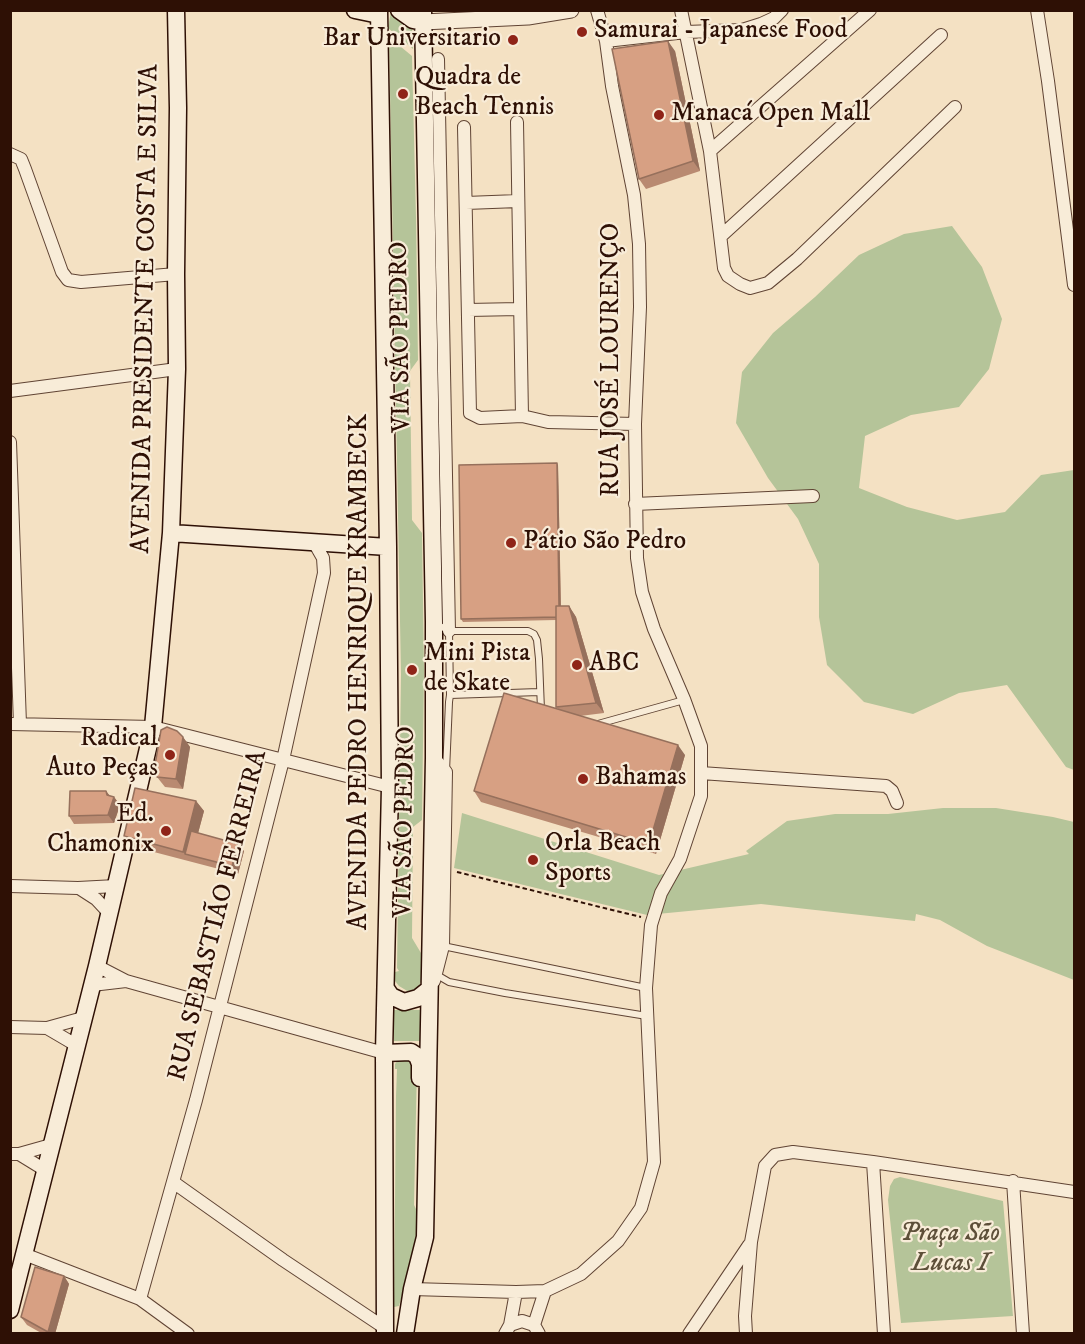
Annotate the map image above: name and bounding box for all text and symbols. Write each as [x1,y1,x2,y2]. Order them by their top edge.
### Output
place label: Samurai - Japanese Food [594,16,847,48]
place label: Bar Universitario [323,24,501,56]
marker: Samurai - Japanese Food [575,25,589,39]
marker: Bar Universitario [506,33,520,47]
place label: Quadra de Beach Tennis [415,63,554,124]
street label: AVENIDA PRESIDENTE COSTA E SILVA [127,64,167,554]
marker: Quadra de Beach Tennis [396,87,410,101]
place label: Manacá Open Mall [671,99,870,131]
marker: Manacá Open Mall [652,108,666,122]
street label: RUA JOSÉ LOURENÇO [597,223,629,497]
street label: VIA SÃO PEDRO [385,241,419,433]
street label: AVENIDA PEDRO HENRIQUE KRAMBECK [345,414,377,930]
place label: Pátio São Pedro [523,527,686,559]
marker: Pátio São Pedro [504,536,518,550]
place label: Mini Pista de Skate [424,639,530,700]
place label: ABC [589,649,639,681]
marker: ABC [570,658,584,672]
marker: Mini Pista de Skate [405,663,419,677]
place label: Radical Auto Peças [46,724,158,786]
street label: VIA SÃO PEDRO [389,726,423,918]
street label: RUA SEBASTIÃO FERREIRA [163,747,275,1085]
marker: Radical Auto Peças [163,748,177,762]
place label: Bahamas [595,763,686,795]
marker: Bahamas [576,772,590,786]
place label: Ed. Chamonix [47,800,154,862]
marker: Ed. Chamonix [159,824,173,838]
place label: Orla Beach Sports [545,829,660,891]
marker: Orla Beach Sports [526,853,540,867]
park label: Praça São Lucas I [900,1219,1000,1280]

